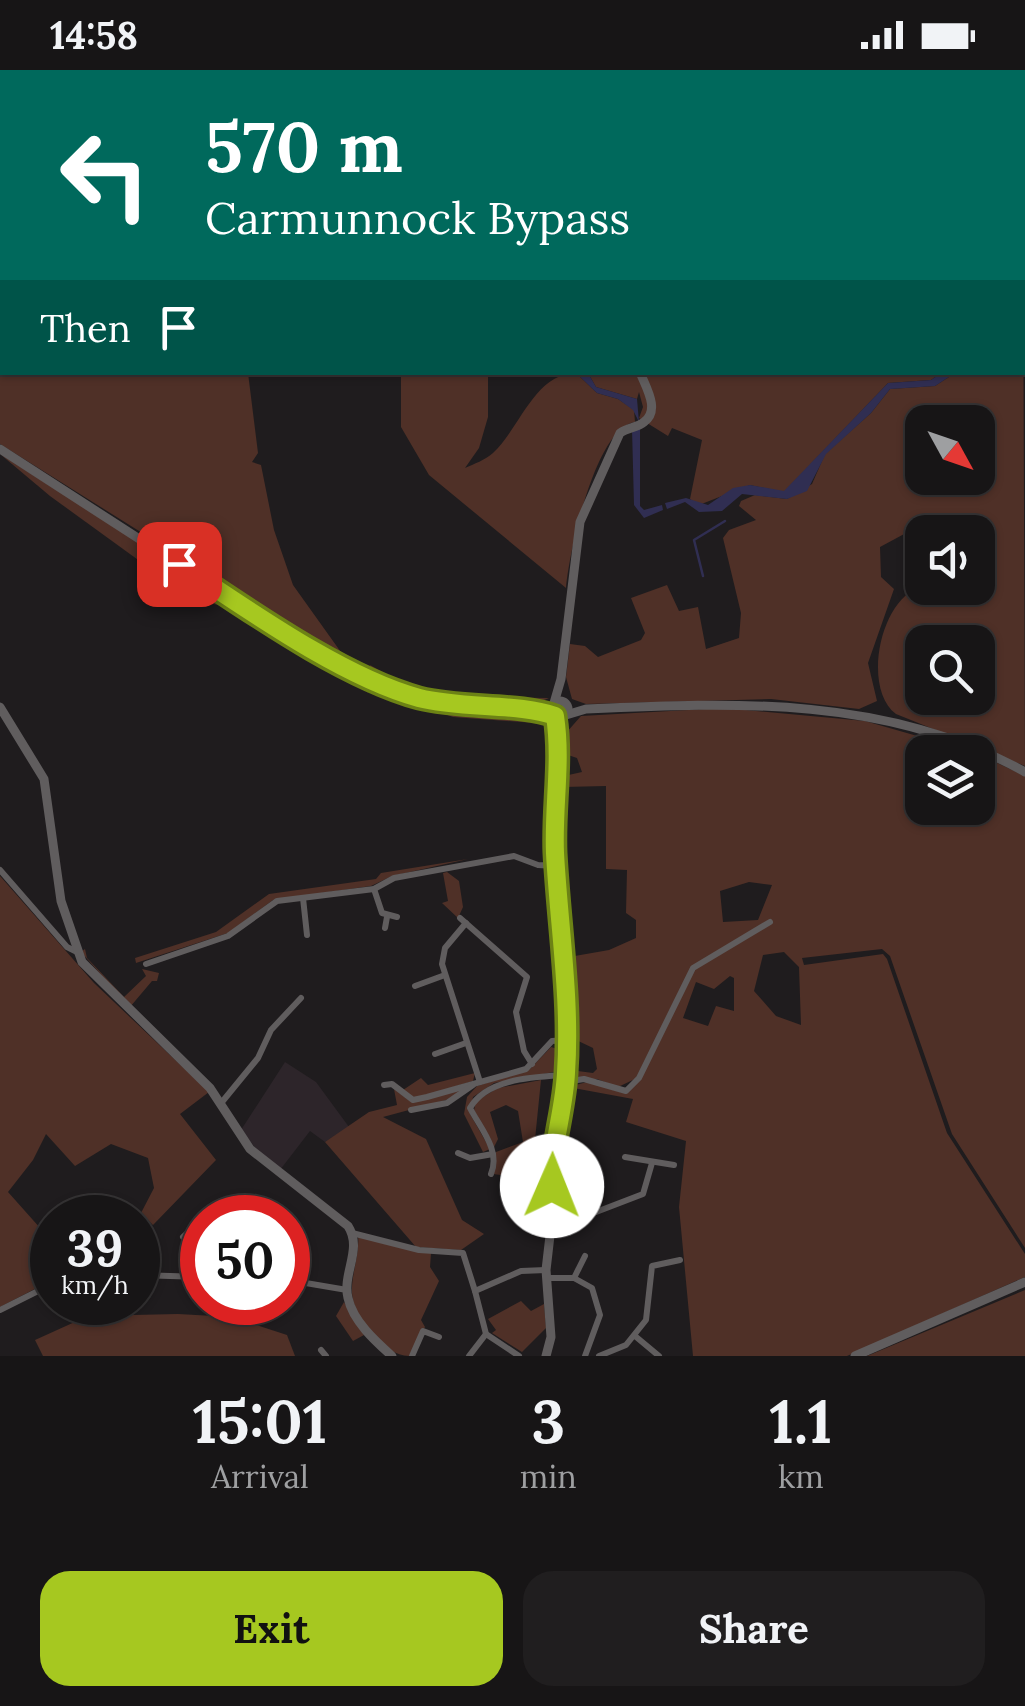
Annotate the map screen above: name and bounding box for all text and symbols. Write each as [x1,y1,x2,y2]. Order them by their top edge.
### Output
text: 14:58 [50,11,138,59]
text: 570 m [205,102,403,191]
icon: left [40,110,170,240]
text: Carmunnock Bypass [205,189,630,246]
icon: arrive [151,300,206,355]
text: Then [40,304,131,352]
north arrow [905,405,995,495]
map controls [905,405,995,825]
button: sound [905,515,995,605]
pin [137,522,222,607]
icon: arrive [152,537,207,592]
button: search [905,625,995,715]
button: layers [905,735,995,825]
position arrow [500,1134,604,1238]
speed limit sign: 50 [180,1195,310,1325]
text: 39 [67,1216,123,1280]
text: km/h [61,1269,129,1301]
text: 15:01 [193,1383,327,1459]
text: 3 [531,1383,565,1459]
text: 1.1 [770,1383,832,1459]
text: Arrival [211,1456,309,1497]
text: min [520,1456,577,1497]
text: km [778,1456,824,1497]
button: Exit [40,1571,503,1686]
button: Share [523,1571,985,1686]

